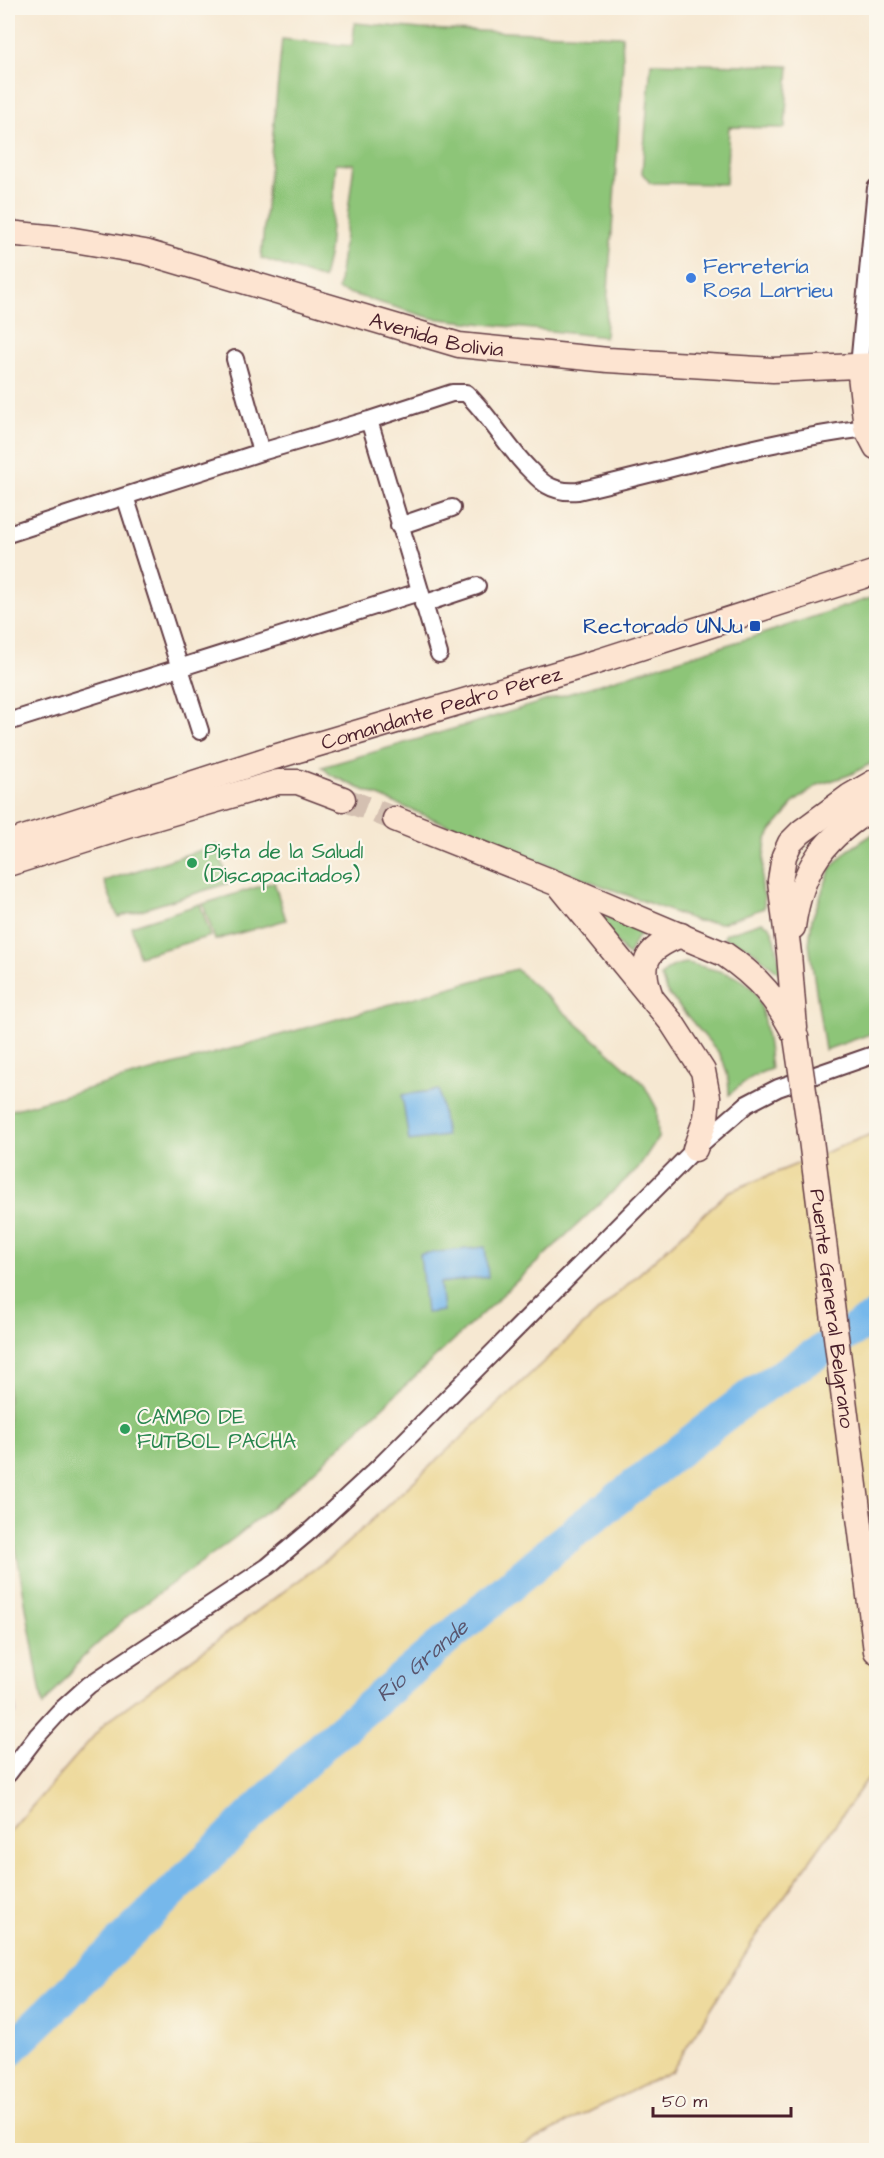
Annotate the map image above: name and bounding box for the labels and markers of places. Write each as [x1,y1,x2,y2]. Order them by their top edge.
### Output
place label: Ferretería Rosa Larrieu [703,252,833,305]
marker: Ferretería Rosa Larrieu [684,271,698,285]
place label: Rectorado UNJu [583,612,743,641]
marker: Rectorado UNJu [748,619,762,633]
place label: Pista de la Salud1 (Discapacitados) [204,837,364,891]
marker: Pista de la Salud1 (Discapacitados) [185,856,199,870]
place label: CAMPO DE FUTBOL PACHA [137,1403,297,1456]
marker: CAMPO DE FUTBOL PACHA [118,1422,132,1436]

